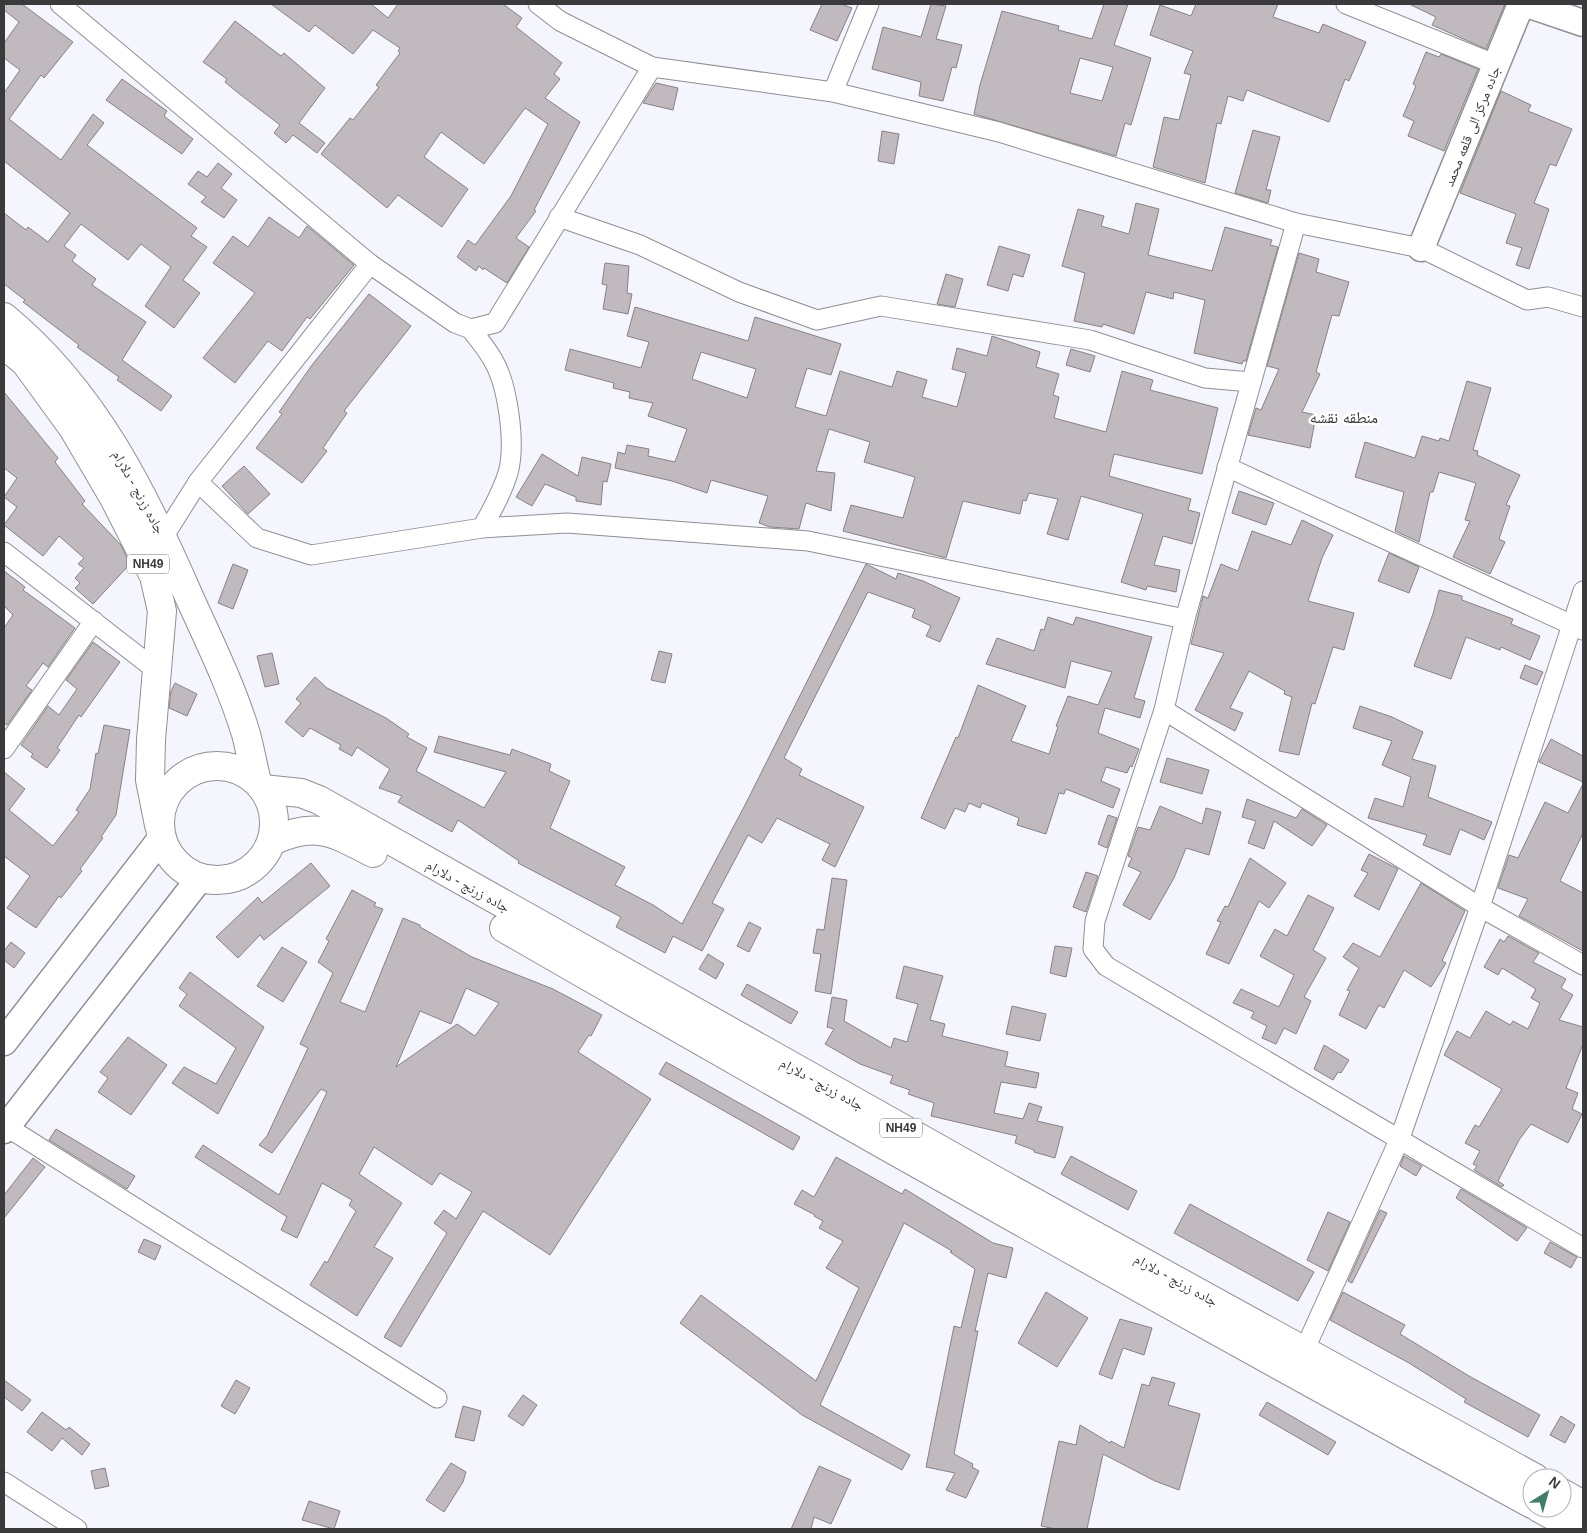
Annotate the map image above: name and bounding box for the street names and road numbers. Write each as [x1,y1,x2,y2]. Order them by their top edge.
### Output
street label: جاده مرکز الی قلعه محمد [1441,63,1504,189]
street label: جاده زرنج - دلارام [108,447,169,538]
road number: NH49 [127,554,169,574]
street label: جاده زرنج - دلارام [423,856,513,917]
street label: جاده زرنج - دلارام [777,1054,867,1115]
road number: NH49 [880,1118,922,1138]
street label: جاده زرنج - دلارام [1131,1250,1221,1311]

